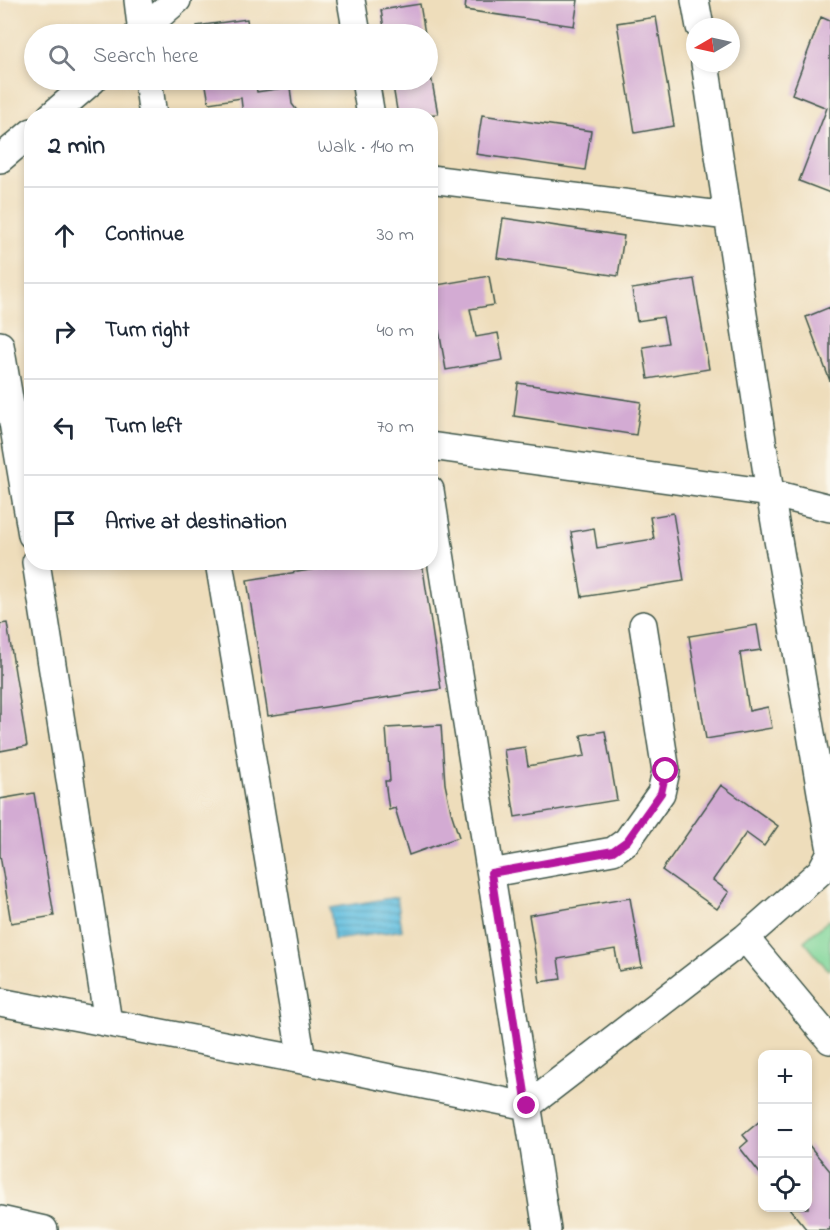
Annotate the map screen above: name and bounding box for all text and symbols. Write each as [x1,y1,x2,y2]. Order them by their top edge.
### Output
north arrow [686,18,740,72]
search box [24,24,438,90]
icon: search [45,41,78,74]
text: Search here [93,41,198,73]
text: 2 min [48,128,105,166]
text: Walk · 140 m [318,133,414,162]
icon: ahead [48,219,81,252]
text: Continue [105,219,184,251]
text: 30 m [377,221,414,250]
icon: right [48,315,81,348]
text: Turn right [105,315,190,347]
text: 40 m [377,317,414,346]
icon: left [48,411,81,444]
text: Turn left [105,411,182,443]
text: 70 m [377,413,414,442]
icon: arrive [48,507,81,540]
text: Arrive at destination [105,507,287,539]
route start [652,757,678,783]
map controls [758,1050,812,1212]
button: + [758,1050,812,1104]
route end [513,1092,539,1118]
button: − [758,1104,812,1158]
button: locate [758,1158,812,1212]

